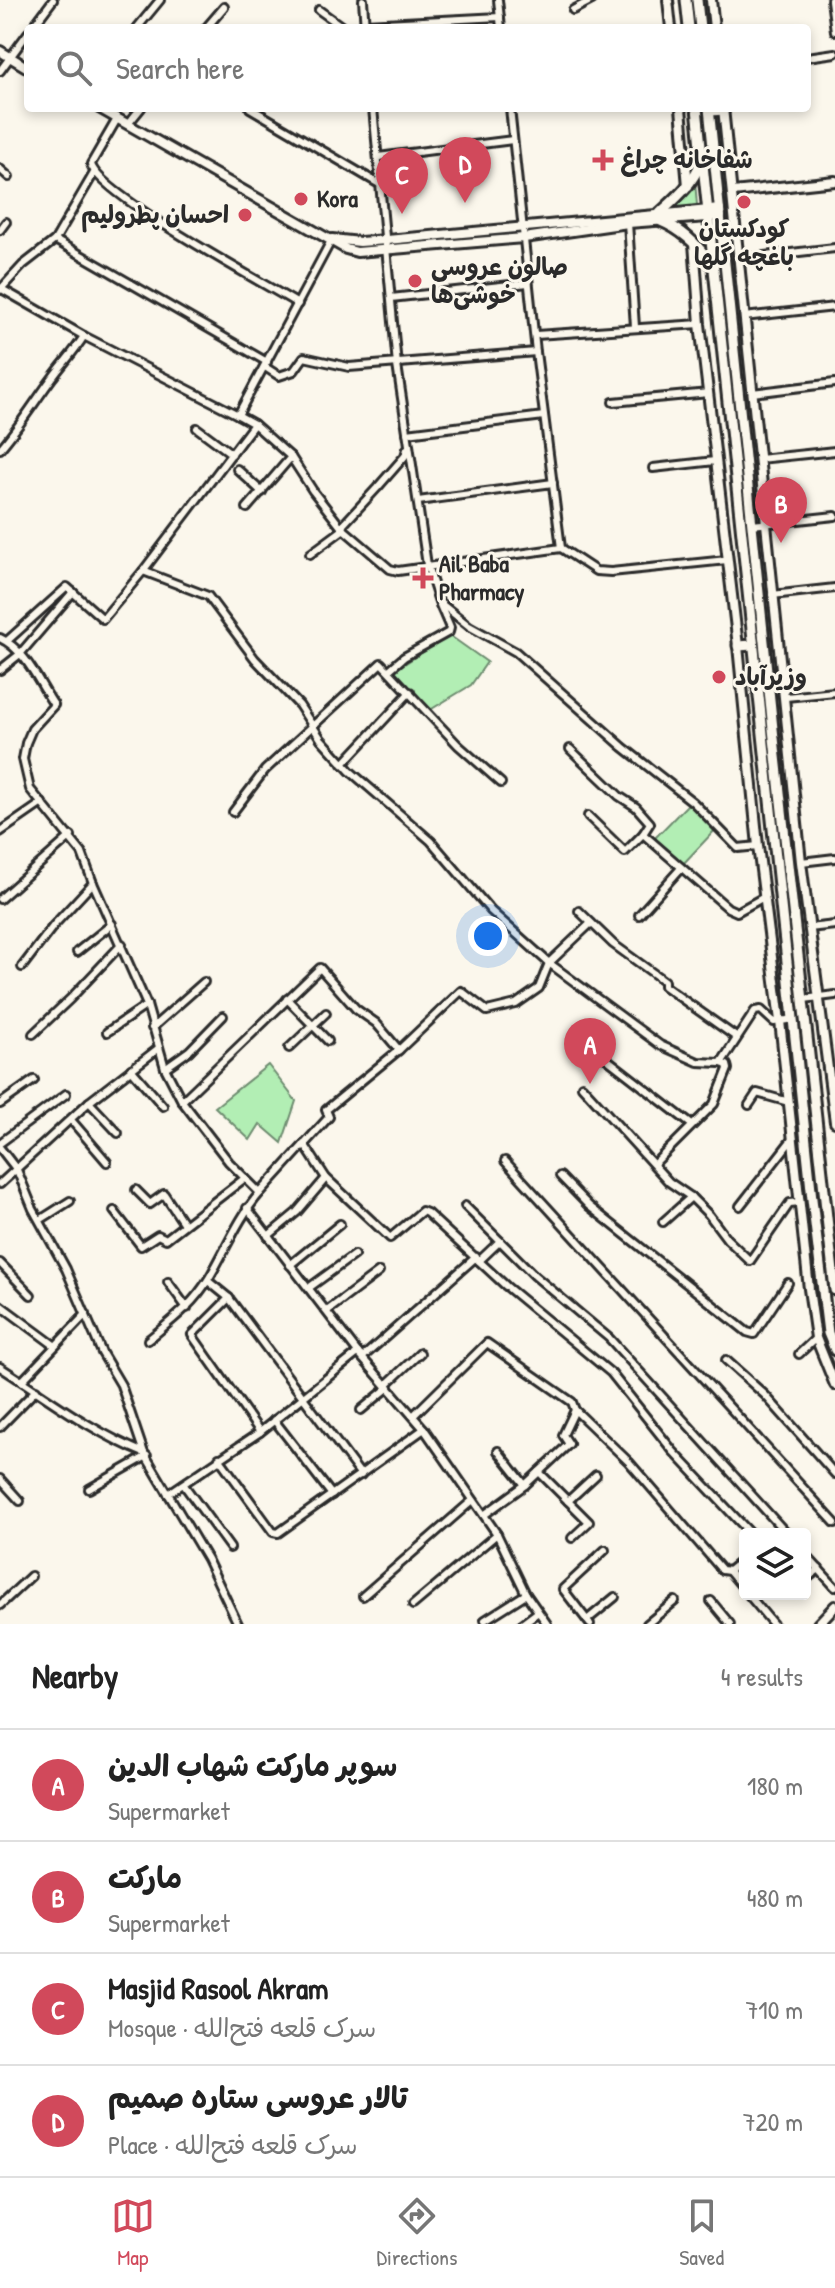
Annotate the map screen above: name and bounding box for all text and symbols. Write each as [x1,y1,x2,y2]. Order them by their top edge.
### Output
search box [24,24,811,112]
icon: search [52,46,96,90]
text: Search here [116,48,244,88]
pin: D [439,137,491,203]
place label: شفاخانه چراغ [621,143,753,177]
pin: C [376,148,428,214]
marker: شفاخانه چراغ [592,149,614,171]
place label: Kora [317,182,358,214]
marker: Kora [292,190,310,208]
marker: کودکستان باغچه گلها [735,193,753,211]
place label: احسان پطرولیم [81,198,229,233]
marker: احسان پطرولیم [236,206,254,224]
place label: کودکستان باغچه گلها [694,212,794,272]
place label: صالون عروسی خوشی‌ها [431,250,568,310]
marker: صالون عروسی خوشی‌ها [406,272,424,290]
pin: B [755,477,807,543]
place label: Ail Baba Pharmacy [439,547,524,608]
marker: Ail Baba Pharmacy [414,569,432,587]
place label: وزیرآباد [735,660,807,692]
marker: وزیرآباد [710,668,728,686]
your location [468,916,508,956]
pin: A [564,1018,616,1084]
map controls [739,1528,811,1600]
button: layers [739,1528,811,1600]
text: Nearby [32,1653,118,1699]
text: 4 results [721,1659,803,1694]
text: سوپر مارکت شهاب الدین [108,1745,398,1785]
text: A [52,1768,64,1803]
text: 180 m [747,1768,803,1803]
text: Supermarket [108,1793,230,1828]
text: مارکت [108,1857,182,1897]
text: B [51,1880,65,1915]
text: 480 m [747,1880,803,1915]
text: Supermarket [108,1905,230,1940]
text: Masjid Rasool Akram [108,1968,328,2008]
text: C [51,1992,65,2027]
text: 710 m [745,1992,803,2027]
text: Mosque · سرک قلعه فتح‌الله [108,2010,376,2045]
text: تالار عروسی ستاره صمیم [108,2077,408,2117]
text: D [52,2104,64,2139]
text: 720 m [743,2104,803,2139]
text: Place · سرک قلعه فتح‌الله [108,2127,358,2162]
tab: Map [111,2194,155,2272]
tab: Directions [377,2194,458,2272]
tab: Saved [679,2194,724,2272]

